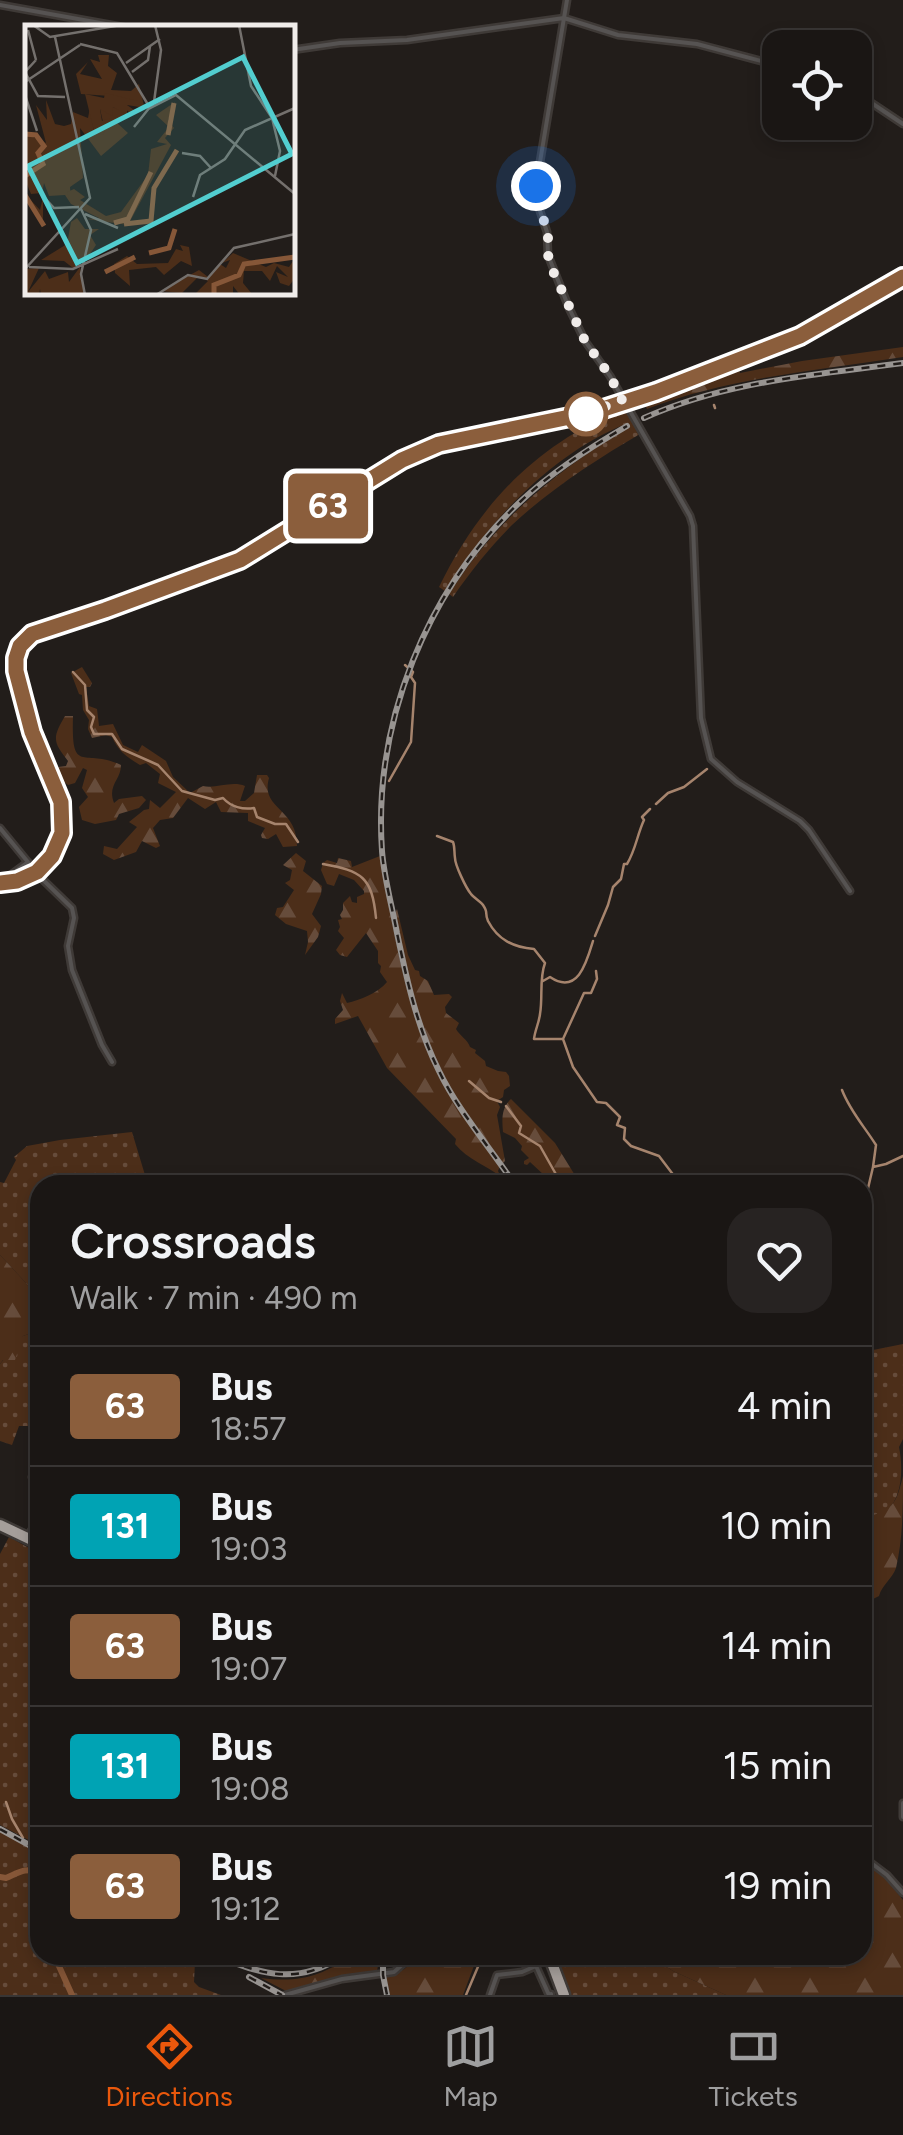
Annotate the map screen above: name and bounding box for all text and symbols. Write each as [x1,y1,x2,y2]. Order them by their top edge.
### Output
inset map [25,25,295,295]
map controls [762,30,872,140]
button: locate [762,30,872,140]
your location [511,161,561,211]
unlabelled marker [565,393,607,435]
line badge: 63 [283,474,373,538]
text: 63 [308,485,348,527]
button: heart [727,1208,832,1313]
text: Crossroads [70,1212,316,1270]
text: Walk · 7 min · 490 m [70,1279,357,1317]
text: Bus [210,1364,273,1410]
text: 4 min [737,1383,832,1429]
text: 63 [105,1385,145,1427]
text: 18:57 [210,1410,287,1448]
text: Bus [210,1484,273,1530]
text: 10 min [720,1503,832,1549]
text: 131 [100,1505,150,1547]
text: 19:03 [210,1530,287,1568]
text: Bus [210,1604,273,1650]
text: 14 min [721,1623,832,1669]
text: 63 [105,1625,145,1667]
text: 19:07 [210,1650,287,1688]
text: Bus [210,1724,273,1770]
text: 15 min [723,1743,832,1789]
text: 131 [100,1745,150,1787]
text: 19:08 [210,1770,290,1808]
text: Bus [210,1844,273,1890]
text: 19 min [723,1863,832,1909]
text: 63 [105,1865,145,1907]
text: 19:12 [210,1890,281,1928]
tab: Directions [105,2019,233,2113]
tab: Map [443,2019,498,2113]
tab: Tickets [709,2019,798,2113]

